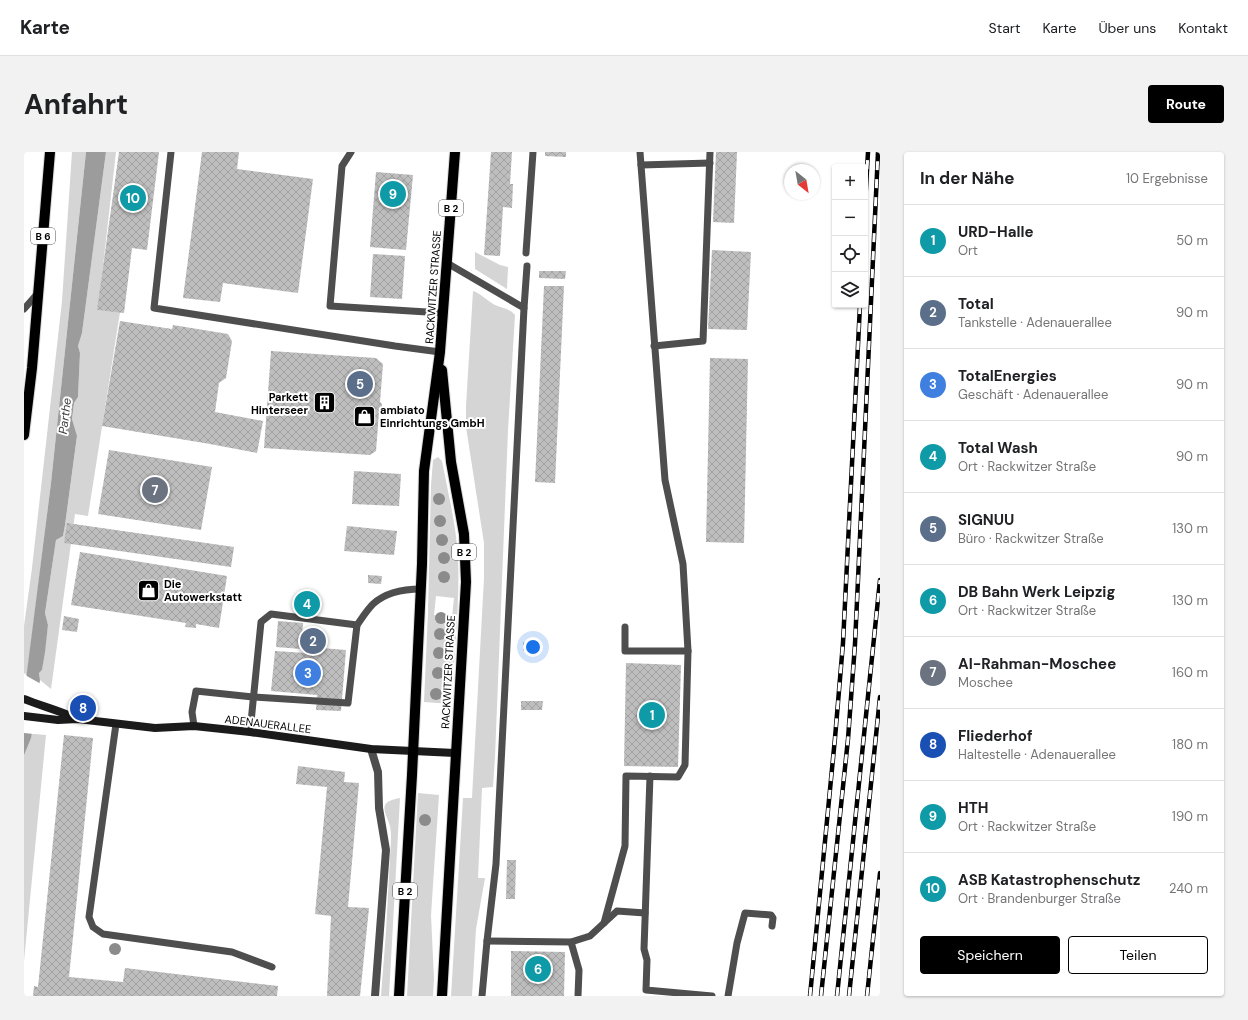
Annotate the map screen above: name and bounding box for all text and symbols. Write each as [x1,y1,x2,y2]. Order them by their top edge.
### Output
text: Karte [20,15,70,40]
text: Start [989,19,1020,37]
text: Karte [1042,19,1076,37]
text: Über uns [1098,19,1156,37]
text: Kontakt [1178,19,1228,37]
button: Route [1148,85,1224,123]
text: Anfahrt [24,86,128,123]
north arrow [784,164,820,200]
map controls [832,164,868,308]
button: + [832,164,868,200]
text: In der Nähe [920,167,1015,189]
text: 10 Ergebnisse [1126,170,1208,187]
pin: 9 [380,179,406,209]
pin: 10 [120,183,146,213]
road number: B 2 [439,200,463,216]
button: − [832,200,868,236]
text: URD-Halle [958,222,1034,242]
road number: B 6 [31,228,55,244]
street label: RACKWITZER STRASSE [422,230,444,344]
text: 1 [931,232,935,249]
text: 50 m [1176,232,1208,249]
button: locate [832,236,868,272]
text: Ort [958,242,978,259]
button: layers [832,272,868,308]
text: Total [958,294,994,314]
text: 2 [929,304,937,321]
text: 90 m [1176,304,1208,321]
text: Tankstelle · Adenauerallee [958,314,1112,331]
text: TotalEnergies [958,366,1057,386]
pin: 5 [347,369,373,399]
text: 3 [929,376,937,393]
text: 90 m [1176,376,1208,393]
text: Geschäft · Adenauerallee [958,386,1108,403]
place label: Parkett Hinterseer [251,390,308,417]
building icon: Parkett Hinterseer [311,390,337,416]
water label: Parthe [55,397,75,435]
shop icon: ambiato Einrichtungs GmbH [352,403,378,429]
place label: ambiato Einrichtungs GmbH [380,403,485,430]
text: Total Wash [958,438,1038,458]
text: 4 [929,448,937,465]
text: 90 m [1176,448,1208,465]
text: Ort · Rackwitzer Straße [958,458,1096,475]
pin: 7 [142,475,168,505]
text: SIGNUU [958,510,1014,530]
text: 5 [929,520,937,537]
text: 130 m [1172,520,1208,537]
text: Büro · Rackwitzer Straße [958,530,1104,547]
road number: B 2 [452,544,476,560]
shop icon: Die Autowerkstatt [136,577,162,603]
place label: Die Autowerkstatt [164,577,242,604]
text: DB Bahn Werk Leipzig [958,582,1115,602]
pin: 4 [294,589,320,619]
text: 6 [929,592,937,609]
text: 130 m [1172,592,1208,609]
text: Ort · Rackwitzer Straße [958,602,1096,619]
street label: RACKWITZER STRASSE [438,615,458,729]
pin: 2 [300,626,326,656]
your location [523,637,543,657]
text: Al-Rahman-Moschee [958,654,1116,674]
pin: 3 [295,658,321,688]
text: 7 [930,664,936,681]
text: 160 m [1172,664,1208,681]
text: Moschee [958,674,1013,691]
pin: 8 [70,693,96,723]
pin: 1 [639,700,665,730]
street label: ADENAUERALLEE [224,712,312,736]
text: Fliederhof [958,726,1032,746]
text: 8 [929,736,937,753]
text: 180 m [1172,736,1208,753]
text: Haltestelle · Adenauerallee [958,746,1116,763]
text: HTH [958,798,988,818]
text: 9 [929,808,937,825]
text: 190 m [1172,808,1208,825]
text: Ort · Rackwitzer Straße [958,818,1096,835]
text: ASB Katastrophenschutz [958,870,1140,890]
text: 10 [926,880,940,897]
text: 240 m [1169,880,1208,897]
road number: B 2 [393,883,417,899]
text: Ort · Brandenburger Straße [958,890,1121,907]
button: Speichern [920,936,1060,974]
button: Teilen [1068,936,1208,974]
pin: 6 [525,954,551,984]

